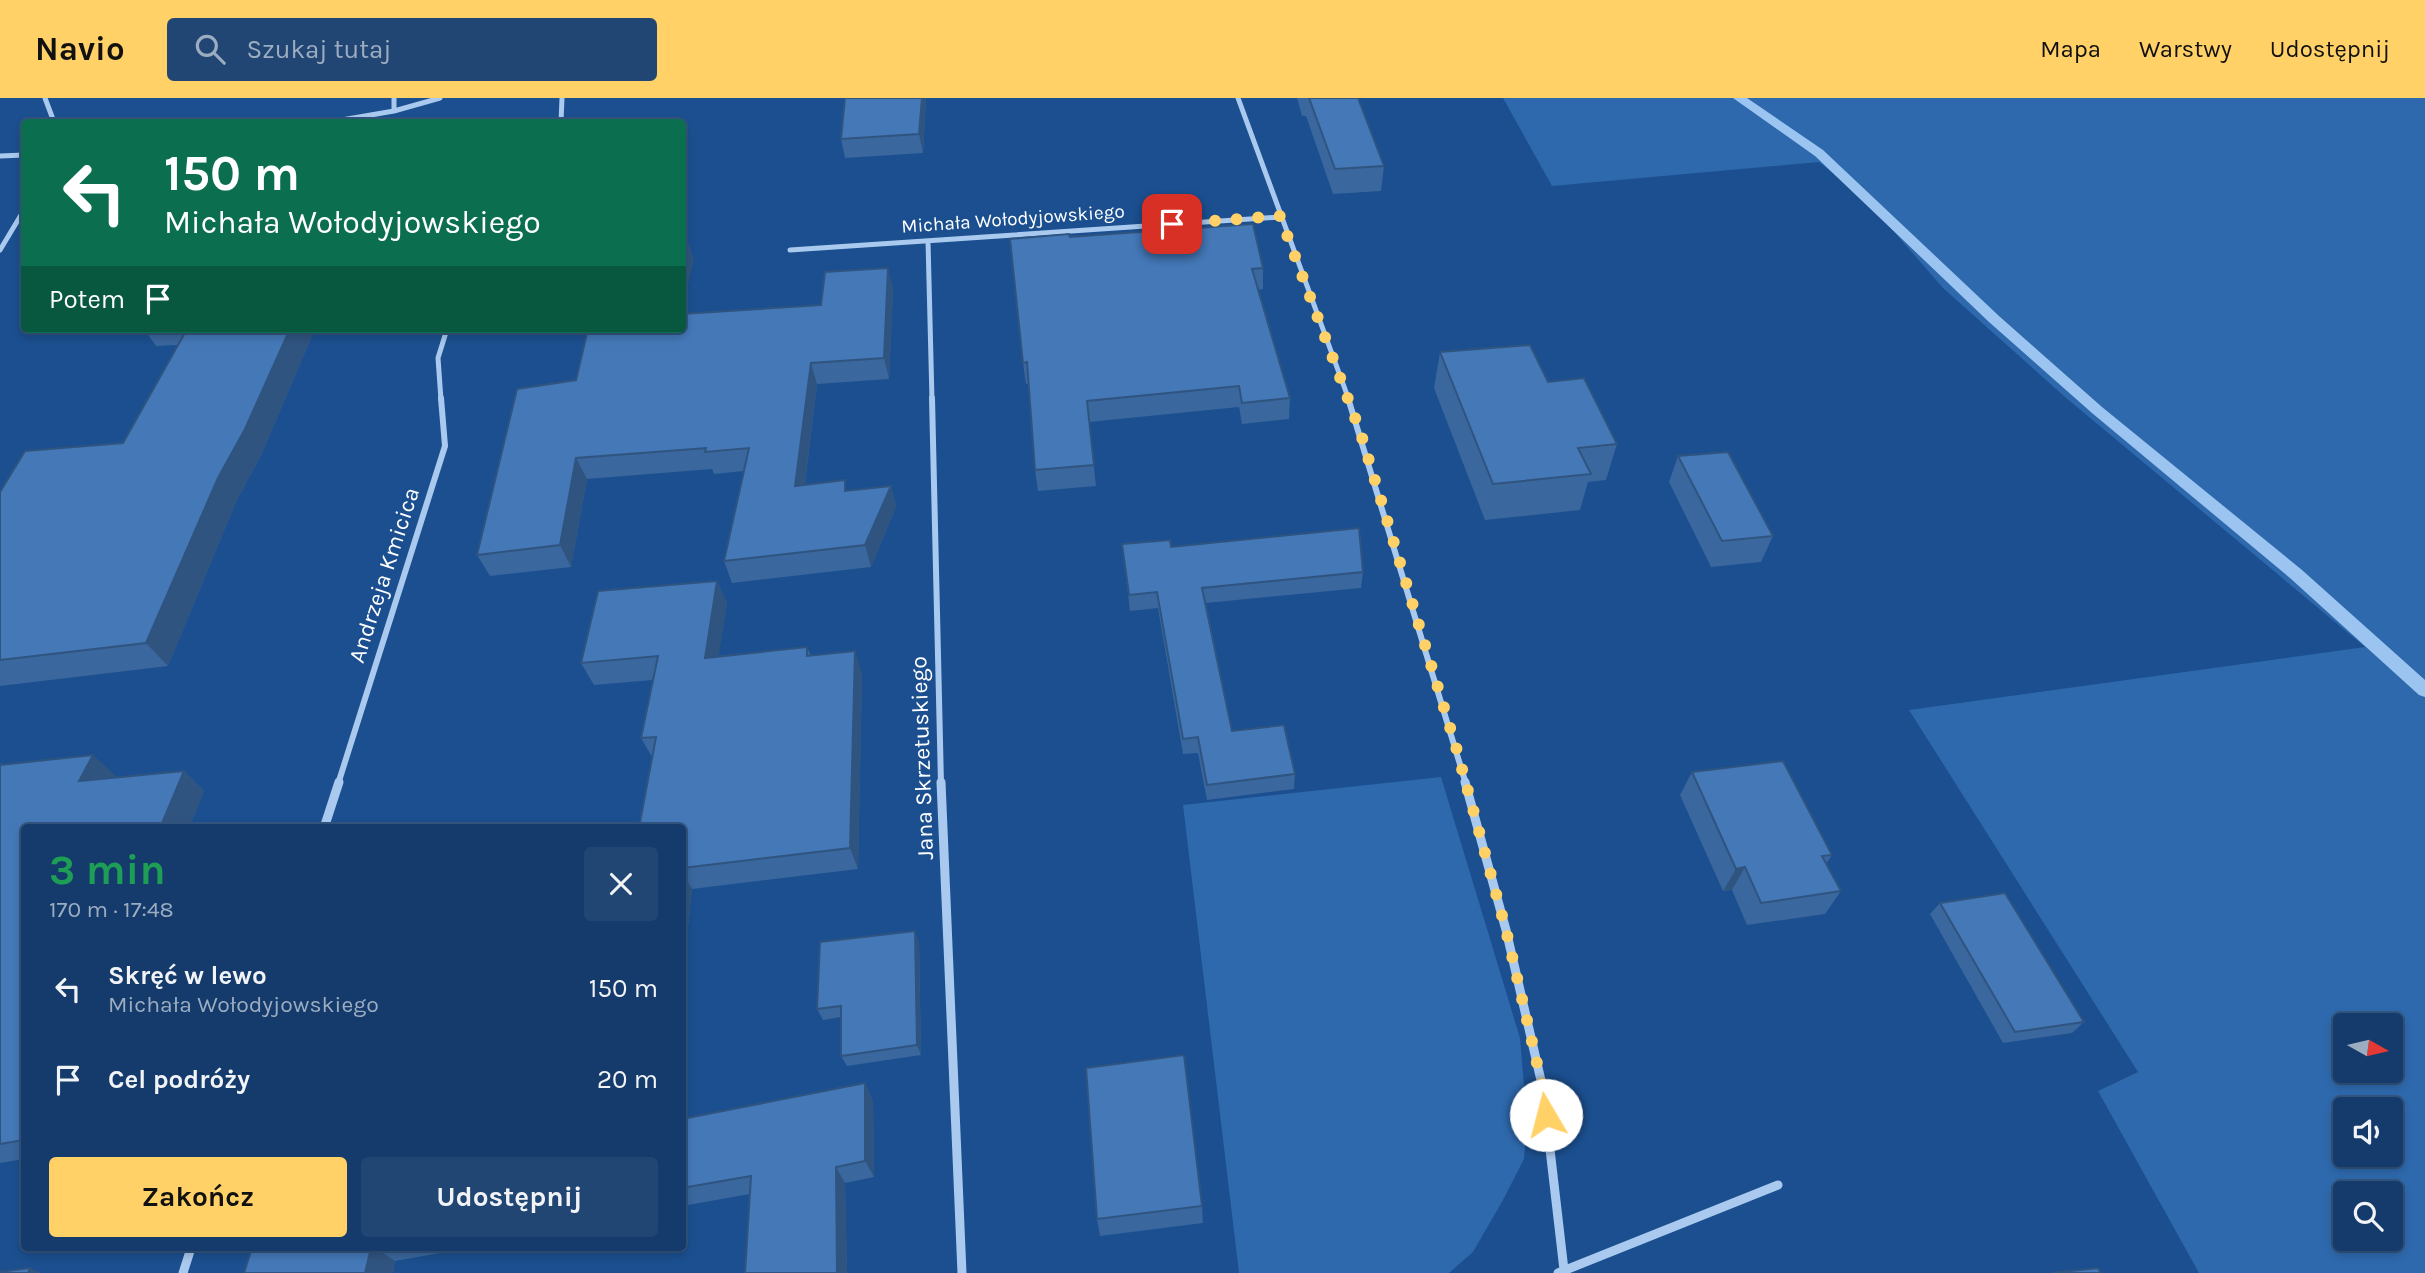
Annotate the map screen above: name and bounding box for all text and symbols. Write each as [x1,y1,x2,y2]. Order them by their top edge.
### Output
search box [167,18,657,81]
text: Navio [35,30,125,68]
icon: search [191,30,229,68]
text: Szukaj tutaj [247,34,391,65]
text: Mapa [2040,35,2101,63]
text: Warstwy [2139,35,2232,63]
text: Udostępnij [2270,35,2390,63]
text: 150 m [164,145,300,202]
icon: left [49,147,140,238]
pin [1142,194,1202,254]
street label: Michała Wołodyjowskiego [901,200,1125,238]
text: Michała Wołodyjowskiego [164,204,541,241]
icon: arrive [1153,205,1191,243]
icon: arrive [139,280,177,318]
text: Potem [49,284,125,315]
street label: Andrzeja Kmicica [343,484,425,666]
street label: Jana Skrzetuskiego [905,656,939,860]
text: 3 min [49,845,166,895]
button: close [584,847,658,921]
text: 170 m · 17:48 [49,896,174,923]
text: Skręć w lewo [108,960,267,991]
icon: left [49,970,87,1008]
text: 150 m [589,973,658,1004]
text: Michała Wołodyjowskiego [108,991,379,1018]
north arrow [2333,1013,2403,1083]
map controls [2333,1013,2403,1251]
icon: arrive [49,1061,87,1099]
text: Cel podróży [108,1064,250,1095]
text: 20 m [597,1064,658,1095]
position arrow [1509,1078,1583,1152]
button: sound [2333,1097,2403,1167]
button: Zakończ [49,1157,347,1237]
button: Udostępnij [361,1157,658,1237]
button: search [2333,1181,2403,1251]

